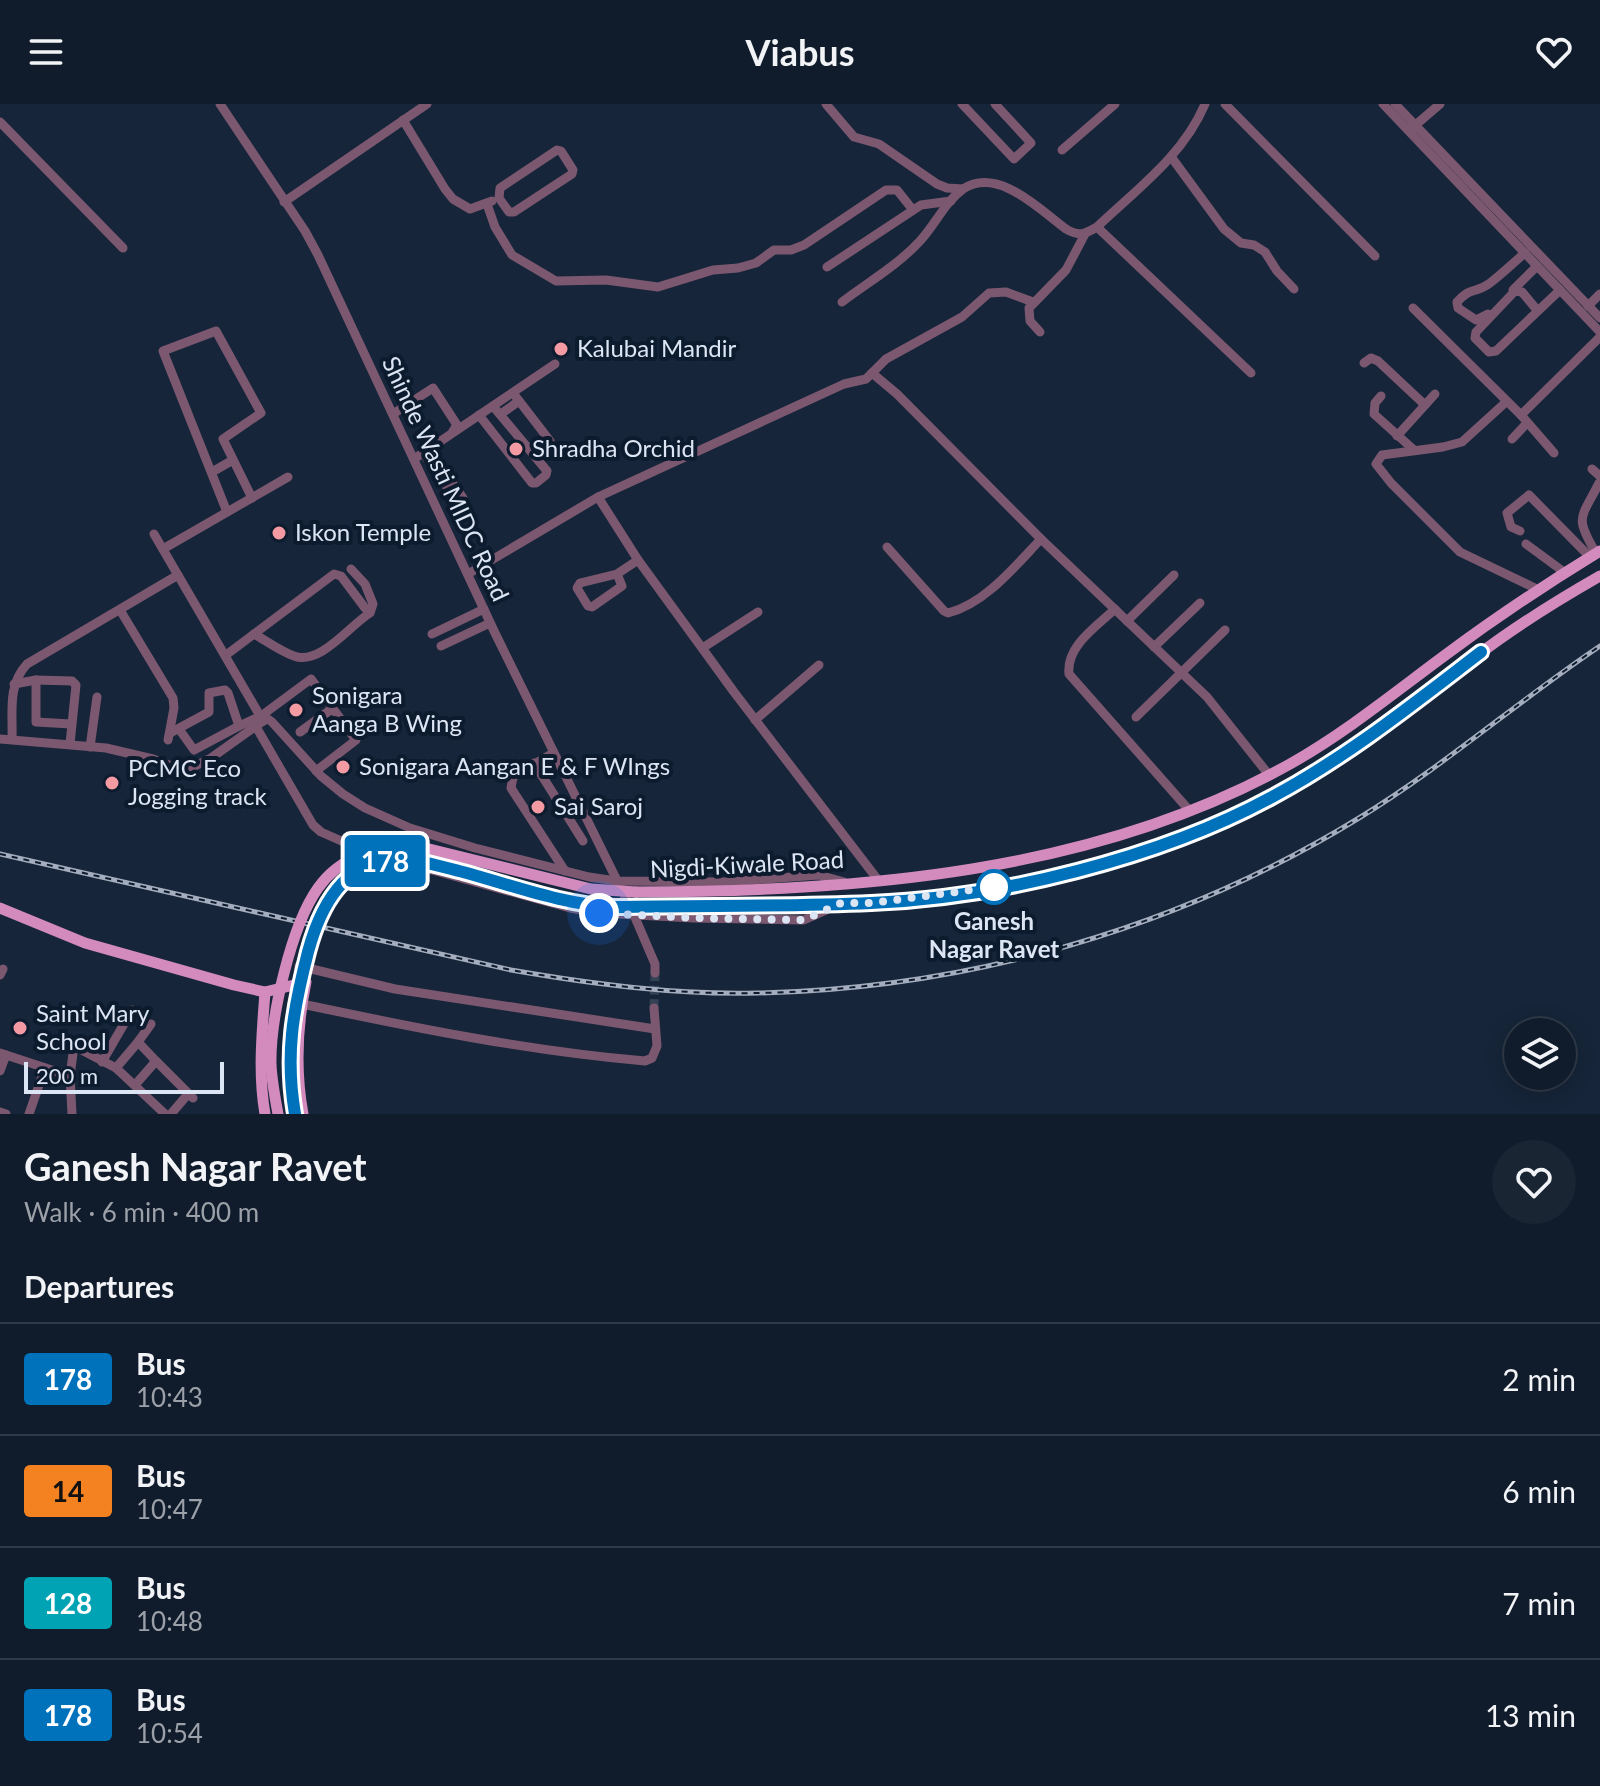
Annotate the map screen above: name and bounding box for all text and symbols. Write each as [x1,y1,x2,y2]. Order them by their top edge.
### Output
icon: menu [24,30,68,74]
text: Viabus [746,30,854,74]
icon: heart [1532,30,1576,74]
place label: Kalubai Mandir [577,333,737,362]
marker: Kalubai Mandir [552,340,570,358]
street label: Shinde Wasti MIDC Road [377,351,516,605]
place label: Shradha Orchid [532,433,695,462]
marker: Shradha Orchid [507,440,525,458]
place label: Iskon Temple [295,517,431,546]
marker: Iskon Temple [270,524,288,542]
place label: Sonigara Aanga B Wing [312,680,462,737]
marker: Sonigara Aanga B Wing [287,701,305,719]
place label: Sonigara Aangan E & F WIngs [359,751,670,780]
place label: PCMC Eco Jogging track [128,753,267,810]
marker: Sonigara Aangan E & F WIngs [334,758,352,776]
marker: PCMC Eco Jogging track [103,774,121,792]
place label: Sai Saroj [554,791,643,820]
marker: Sai Saroj [529,798,547,816]
line badge: 178 [339,835,431,887]
text: 178 [361,844,409,878]
street label: Nigdi-Kiwale Road [649,844,845,883]
marker: Ganesh Nagar Ravet [977,870,1011,904]
your location [579,893,619,933]
place label: Ganesh Nagar Ravet [929,906,1059,963]
place label: Saint Mary School [36,998,150,1055]
map controls [1504,1018,1576,1090]
button: layers [1504,1018,1576,1090]
marker: Saint Mary School [11,1019,29,1037]
scale bar [24,1058,224,1094]
text: 200 m [36,1062,98,1089]
button: heart [1492,1140,1576,1224]
text: Ganesh Nagar Ravet [24,1143,367,1189]
text: Walk · 6 min · 400 m [24,1196,259,1228]
text: Departures [24,1268,174,1304]
text: Bus [136,1345,186,1381]
text: 2 min [1502,1361,1576,1397]
text: 178 [44,1362,92,1396]
text: 10:43 [136,1381,203,1413]
text: Bus [136,1457,186,1493]
text: 6 min [1502,1473,1576,1509]
text: 14 [52,1474,84,1508]
text: 10:47 [136,1493,203,1525]
text: Bus [136,1569,186,1605]
text: 7 min [1502,1585,1576,1621]
text: 128 [44,1586,92,1620]
text: 10:48 [136,1605,203,1637]
text: Bus [136,1681,186,1717]
text: 13 min [1485,1697,1576,1733]
text: 178 [44,1698,92,1732]
text: 10:54 [136,1717,203,1749]

